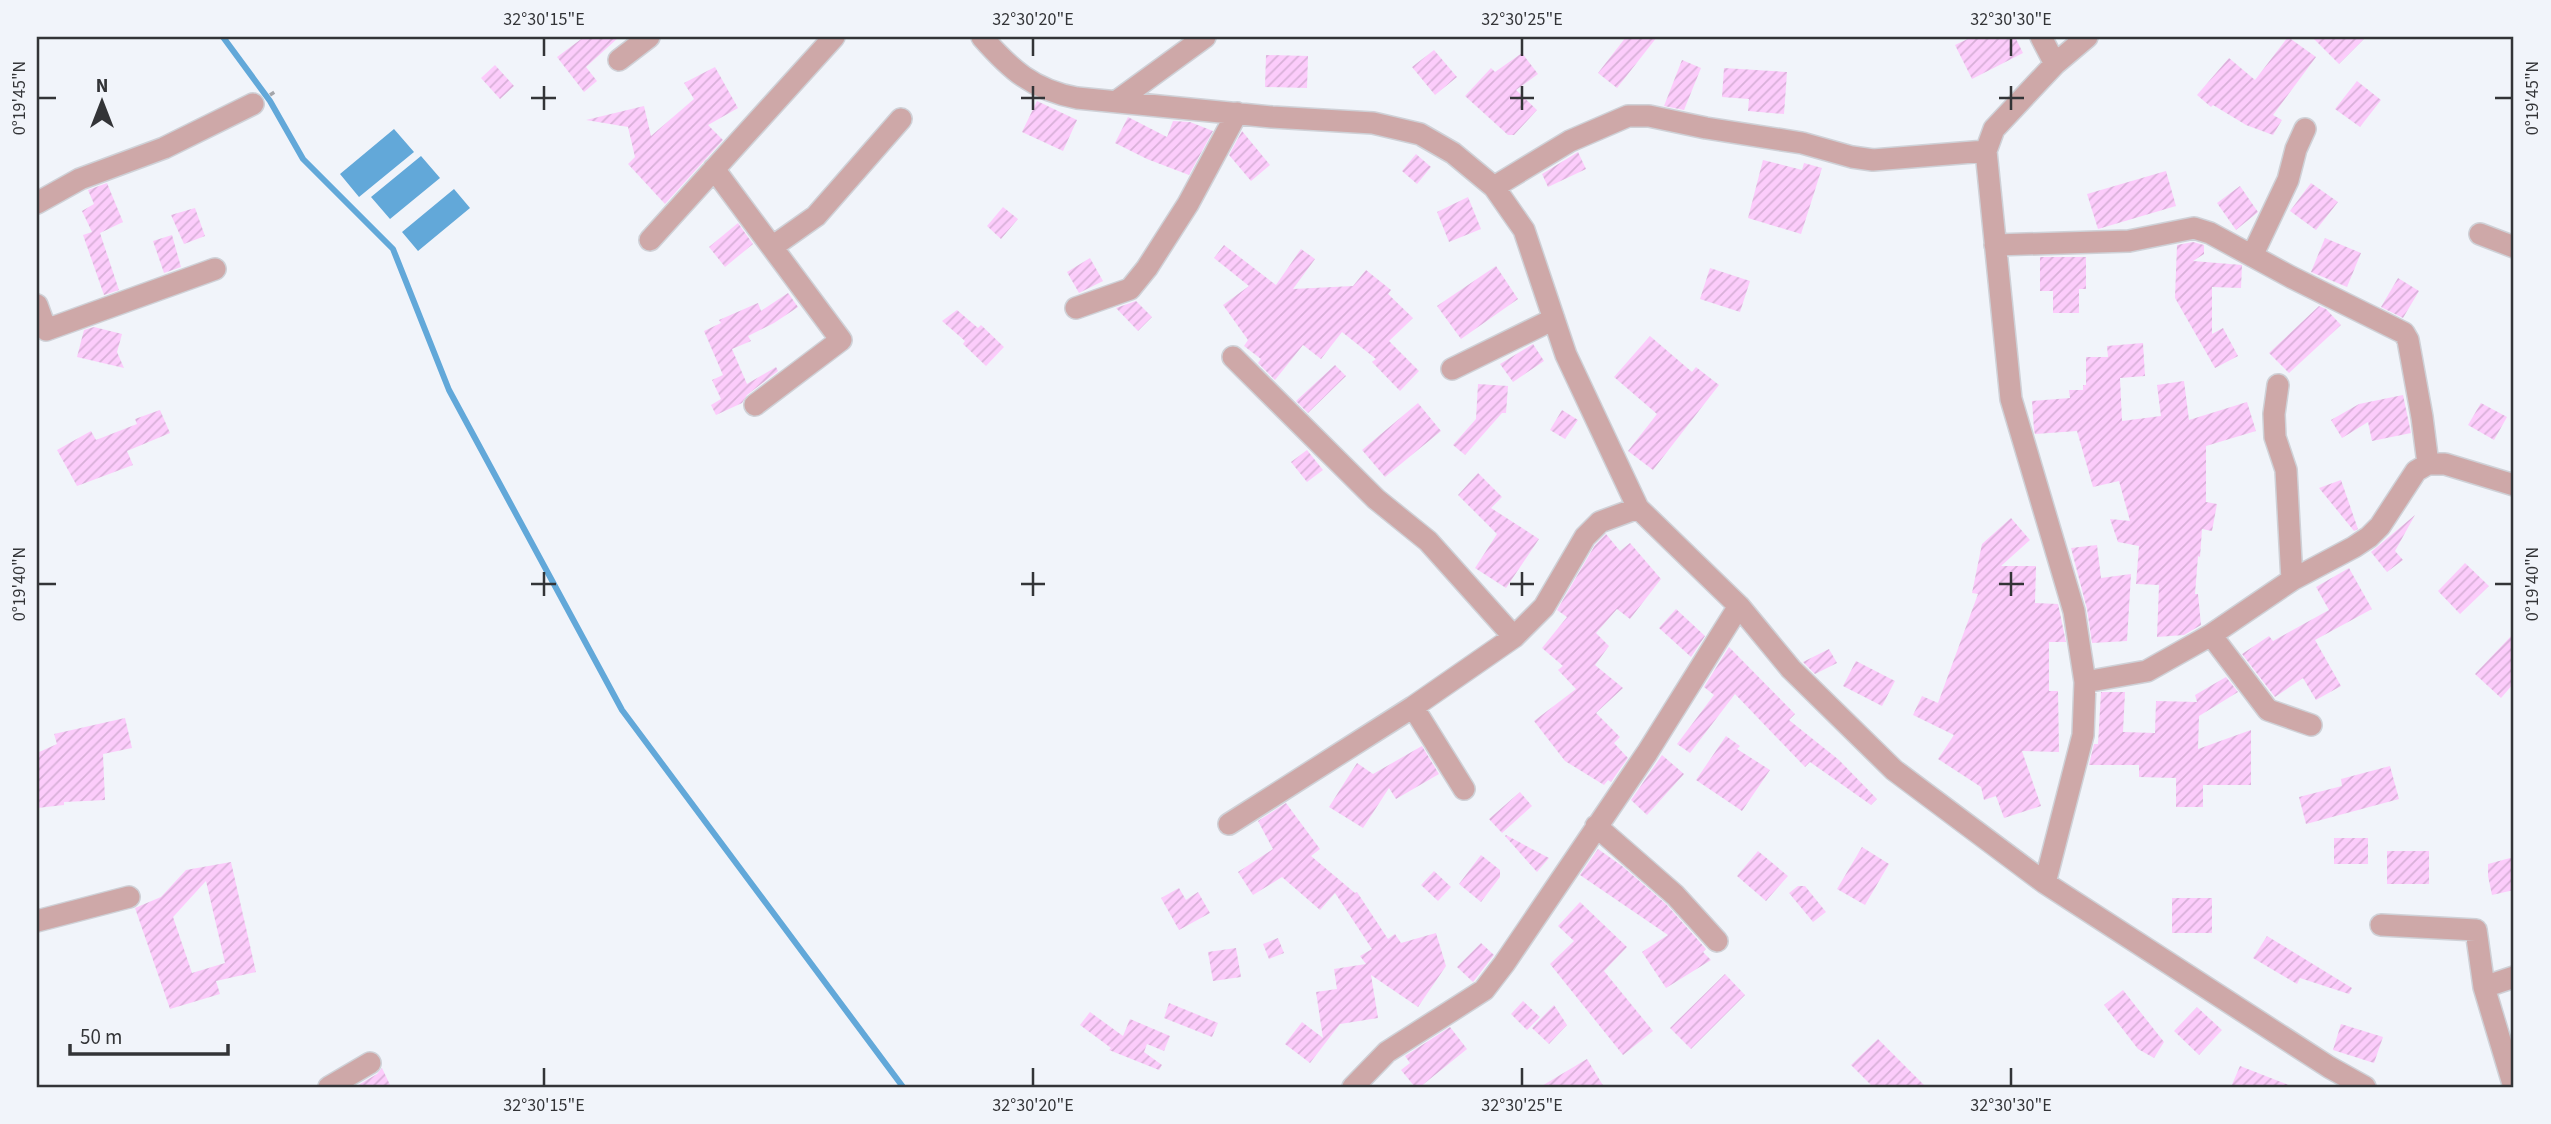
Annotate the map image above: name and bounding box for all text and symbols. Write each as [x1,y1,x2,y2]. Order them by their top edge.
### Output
text: 32°30'15"E [503,7,585,32]
text: 32°30'20"E [992,7,1074,32]
text: 32°30'25"E [1481,7,1563,32]
text: 32°30'30"E [1970,7,2052,32]
text: 0°19'45"N [7,61,32,135]
text: 0°19'45"N [2520,61,2545,135]
north arrow [66,66,136,136]
text: N [96,73,108,100]
text: 0°19'40"N [7,547,32,621]
text: 0°19'40"N [2520,547,2545,621]
scale bar [70,1012,228,1056]
text: 50 m [80,1022,122,1052]
text: 32°30'15"E [503,1093,585,1118]
text: 32°30'20"E [992,1093,1074,1118]
text: 32°30'25"E [1481,1093,1563,1118]
text: 32°30'30"E [1970,1093,2052,1118]

